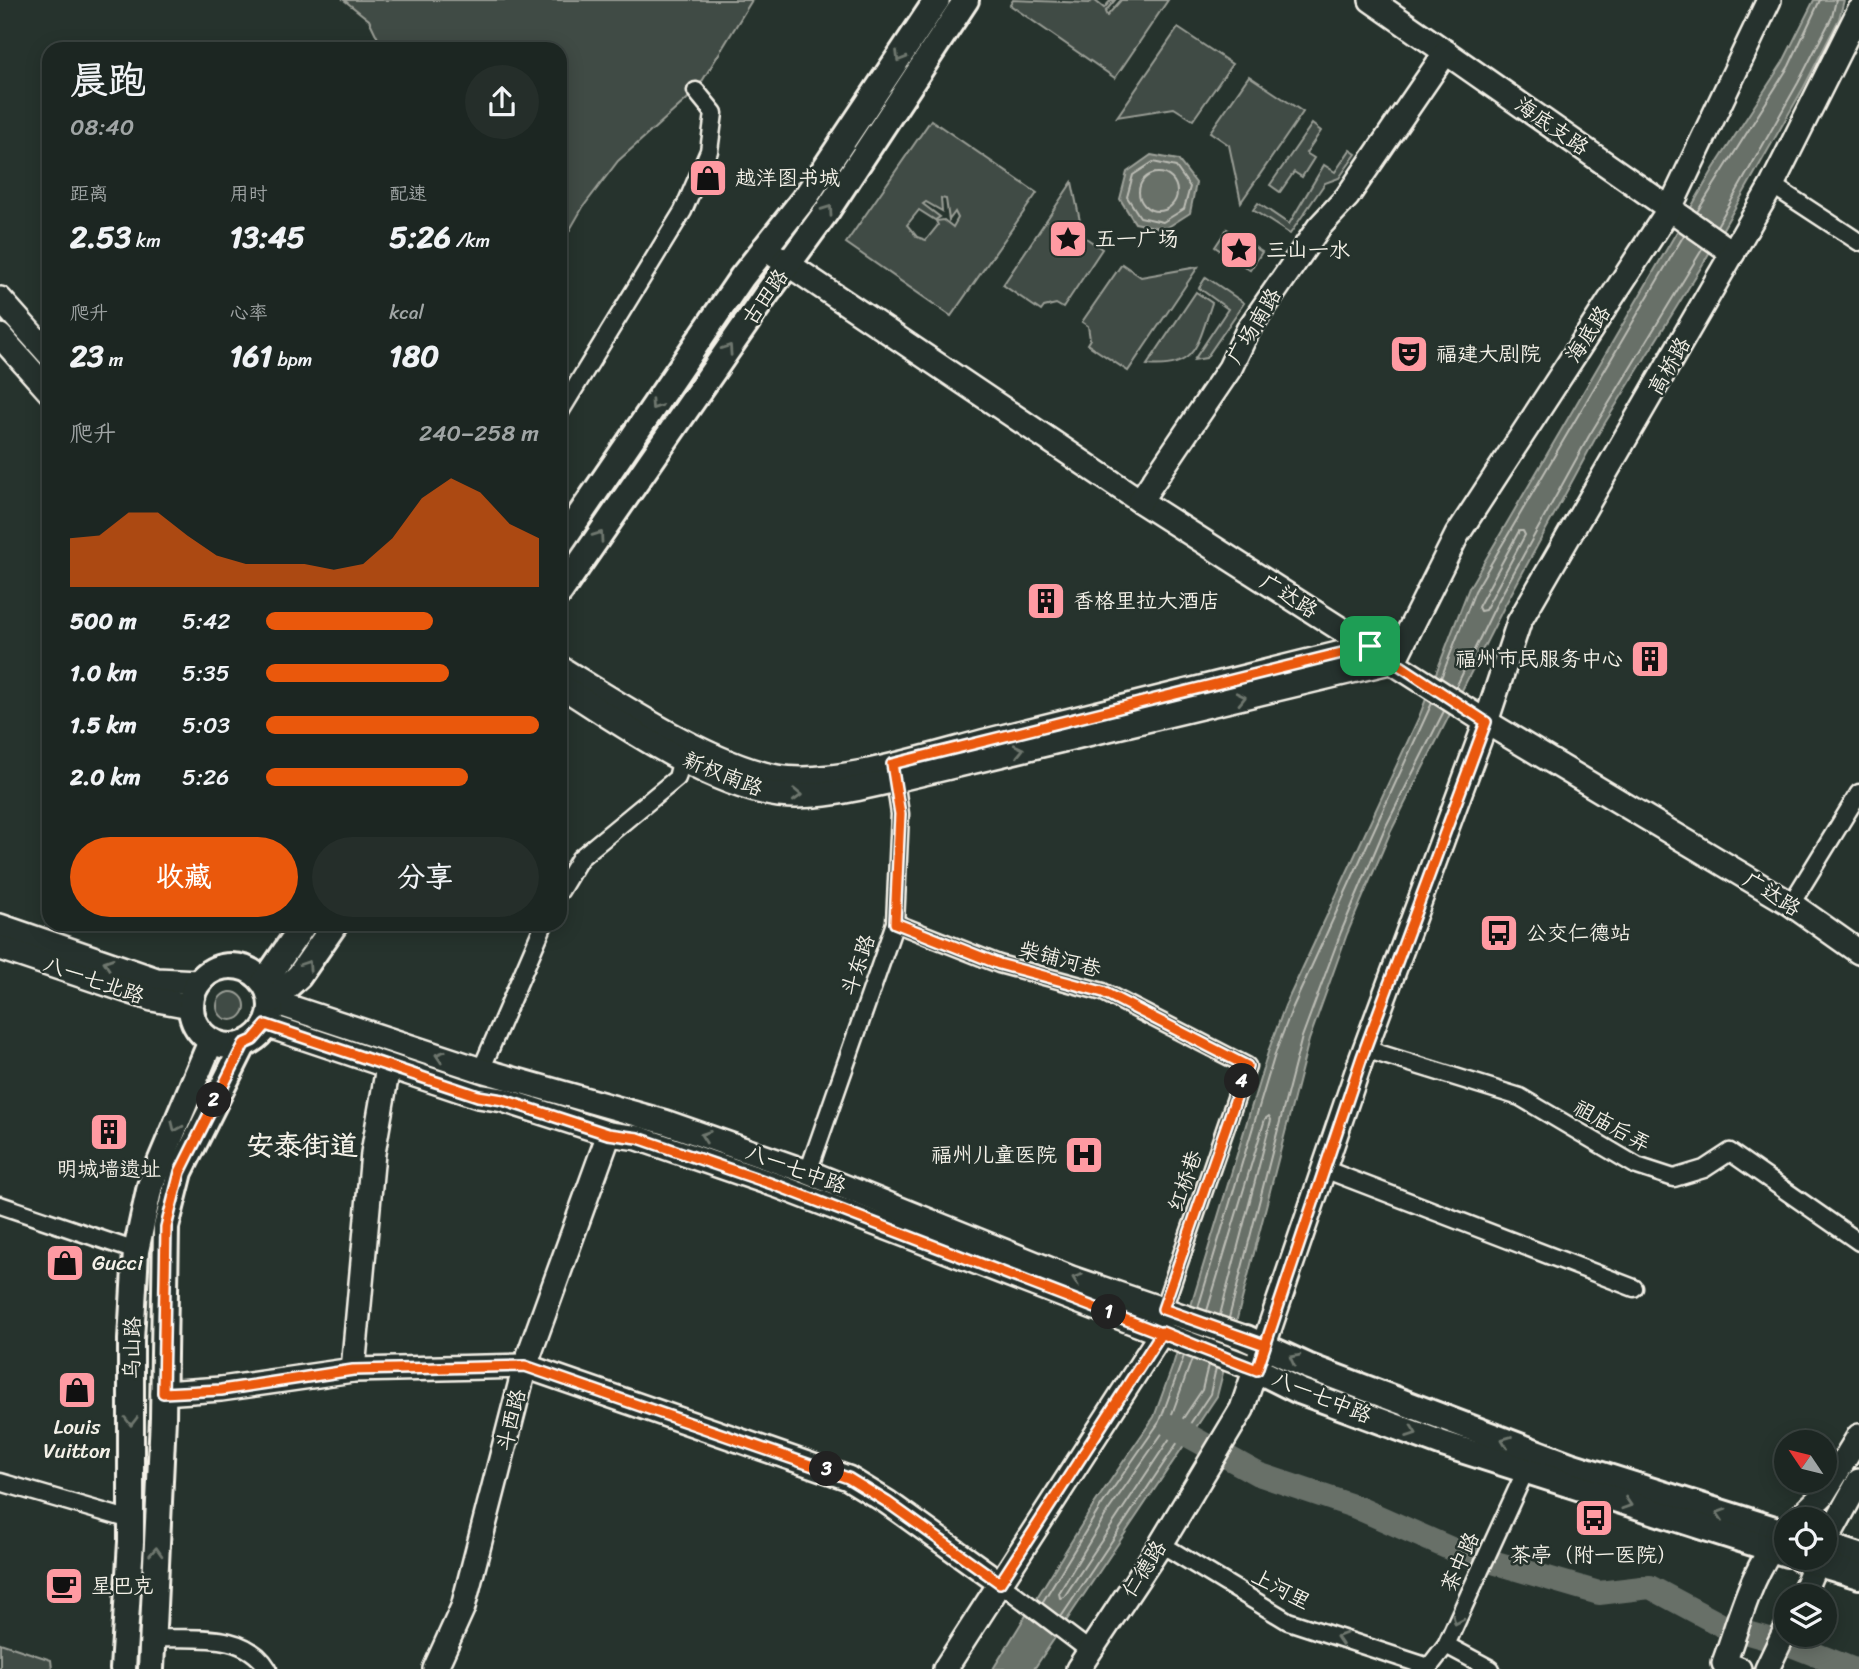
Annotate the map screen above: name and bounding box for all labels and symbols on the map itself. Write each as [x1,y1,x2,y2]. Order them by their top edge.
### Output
one-way arrow [895,50,908,63]
street label: 海底支路 [1507,86,1597,166]
shop icon: 越洋图书城 [687,157,729,199]
place label: 越洋图书城 [735,159,840,197]
one-way arrow [820,205,832,218]
place icon: 五一广场 [1047,218,1089,260]
place label: 五一广场 [1095,220,1179,258]
place icon: 三山一水 [1218,229,1260,271]
place label: 三山一水 [1266,231,1350,269]
street label: 古田路 [731,260,799,334]
street label: 广场南路 [1216,280,1292,372]
street label: 海底路 [1555,297,1621,371]
street label: 高桥路 [1637,329,1701,403]
theatre icon: 福建大剧院 [1388,333,1430,375]
place label: 福建大剧院 [1436,335,1541,373]
one-way arrow [720,344,732,357]
one-way arrow [651,397,663,410]
one-way arrow [591,531,603,544]
street label: 广达路 [1252,563,1326,629]
building icon: 香格里拉大酒店 [1025,580,1067,622]
place label: 香格里拉大酒店 [1073,582,1220,620]
pin [1340,616,1400,676]
building icon: 福州市民服务中心 [1629,638,1671,680]
place label: 福州市民服务中心 [1455,640,1623,678]
one-way arrow [1235,691,1247,706]
street label: 新权南路 [677,741,769,807]
one-way arrow [1013,744,1025,759]
one-way arrow [792,787,803,803]
street label: 广达路 [1735,861,1809,927]
bus stop icon: 公交仁德站 [1478,912,1520,954]
place label: 公交仁德站 [1526,914,1631,952]
street label: 斗东路 [830,929,886,1001]
street label: 柴铺河巷 [1015,930,1105,988]
street label: 八一七北路 [38,945,150,1015]
one-way arrow [103,957,115,971]
one-way arrow [299,960,312,973]
one-way arrow [434,1050,446,1065]
pin: 4 [1224,1064,1260,1098]
pin: 2 [196,1082,232,1118]
street label: 祖庙后弄 [1566,1089,1658,1163]
building icon: 明城墙遗址 [88,1111,130,1153]
one-way arrow [170,1120,184,1132]
district label: 安泰街道 [246,1121,358,1170]
one-way arrow [699,1130,711,1144]
street label: 八一七中路 [740,1133,852,1205]
hospital icon: 福州儿童医院 [1063,1134,1105,1176]
place label: 福州儿童医院 [931,1136,1057,1174]
street label: 红桥巷 [1157,1145,1213,1217]
place label: 明城墙遗址 [57,1150,162,1188]
shop icon: Gucci [44,1242,86,1284]
place label: Gucci [92,1244,144,1282]
one-way arrow [1071,1274,1083,1288]
pin: 1 [1092,1294,1126,1330]
street label: 乌山路 [112,1316,152,1380]
one-way arrow [1289,1354,1301,1368]
street label: 八一七中路 [1266,1360,1378,1434]
shop icon: Louis Vuitton [56,1369,98,1411]
street label: 斗西路 [485,1385,537,1455]
place label: Louis Vuitton [43,1408,111,1470]
one-way arrow [123,1416,139,1427]
one-way arrow [1405,1424,1417,1438]
north arrow [1774,1430,1838,1493]
one-way arrow [1500,1435,1512,1449]
pin: 3 [810,1452,844,1486]
one-way arrow [1621,1496,1633,1510]
bus stop icon: 茶亭（附一医院） [1573,1497,1615,1539]
one-way arrow [1716,1507,1728,1522]
street label: 茶中路 [1430,1525,1490,1599]
street label: 仁德路 [1111,1532,1177,1606]
place label: 茶亭（附一医院） [1510,1536,1678,1574]
one-way arrow [149,1546,164,1557]
street label: 上河里 [1244,1557,1318,1621]
cafe icon: 星巴克 [43,1565,85,1607]
place label: 星巴克 [91,1567,154,1605]
one-way arrow [1451,1612,1465,1625]
one-way arrow [1335,1632,1347,1646]

